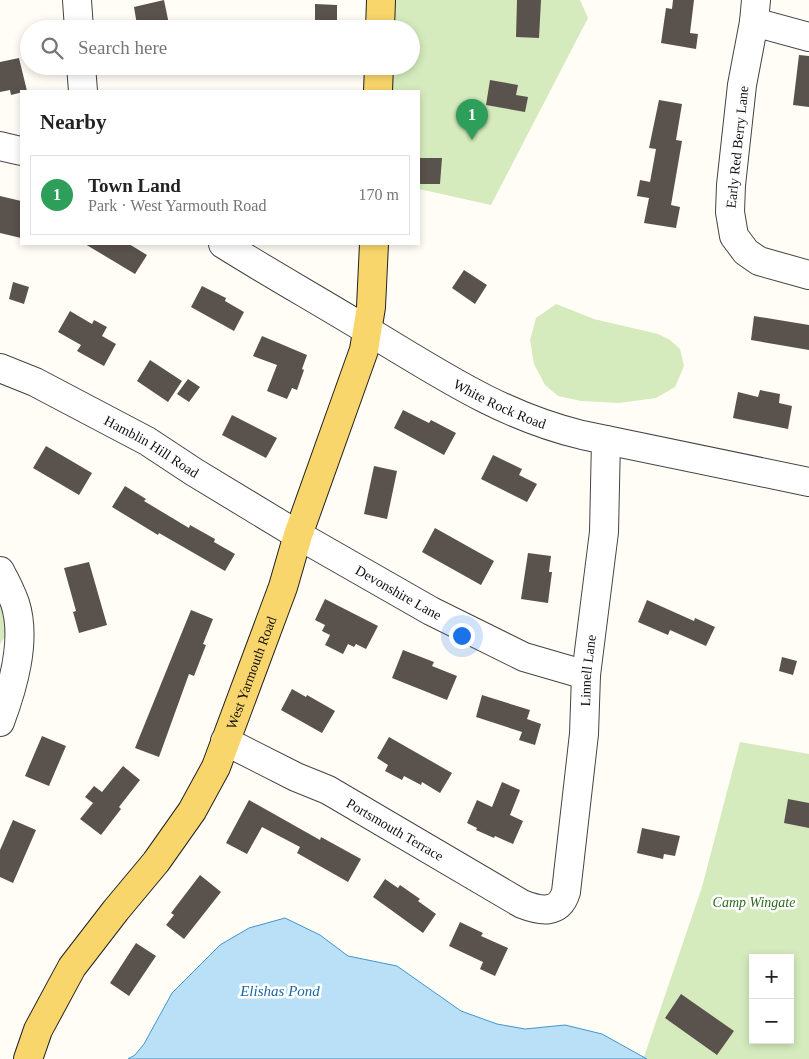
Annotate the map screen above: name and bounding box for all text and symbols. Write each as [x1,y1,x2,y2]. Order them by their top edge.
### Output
search box [20,20,420,75]
icon: search [38,34,66,62]
text: Search here [78,37,167,58]
street label: Early Red Berry Lane [724,85,751,209]
pin: 1 [456,99,488,140]
text: Nearby [40,110,107,134]
text: Town Land [88,175,181,196]
text: 1 [53,186,61,203]
text: 170 m [359,186,399,203]
text: Park · West Yarmouth Road [88,197,266,214]
street label: White Rock Road [451,376,548,432]
street label: Hamblin Hill Road [102,413,201,481]
street label: Devonshire Lane [353,563,444,623]
street label: West Yarmouth Road [224,614,279,731]
your location [449,623,475,649]
street label: Linnell Lane [578,634,599,707]
street label: Portsmouth Terrace [344,796,446,864]
park label: Camp Wingate [713,895,795,910]
map controls [749,954,794,1044]
button: + [749,954,794,999]
water label: Elishas Pond [239,983,320,999]
button: − [749,999,794,1044]

